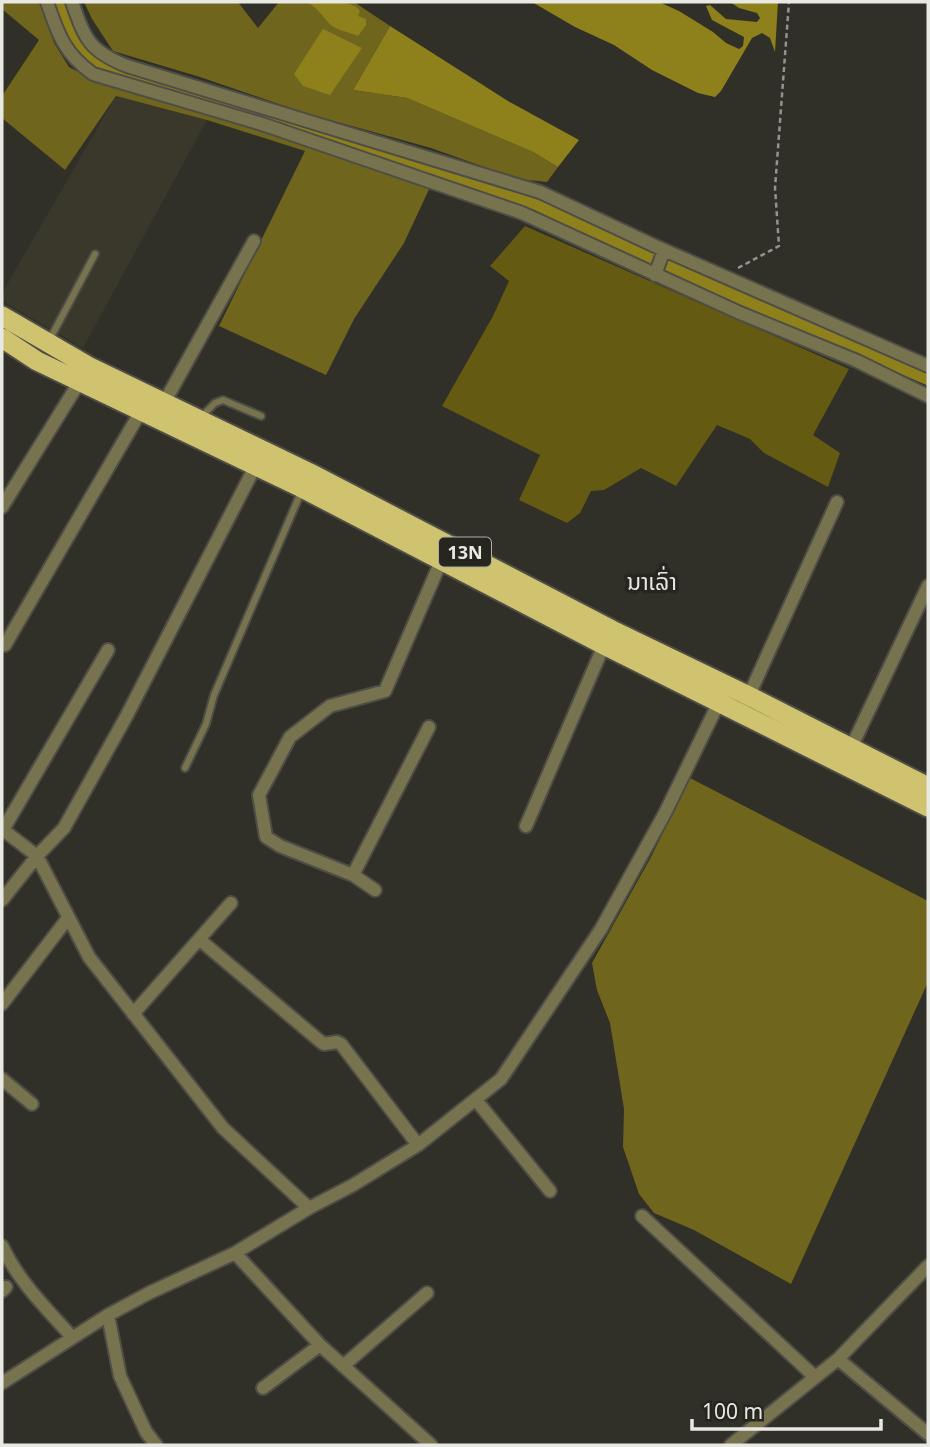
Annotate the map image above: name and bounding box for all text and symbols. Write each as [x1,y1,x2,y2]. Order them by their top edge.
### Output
road number: 13N [439,538,491,566]
district label: ນາເລົ່າ [627,565,677,597]
scale bar [692,1388,881,1432]
text: 100 m [702,1397,763,1425]

